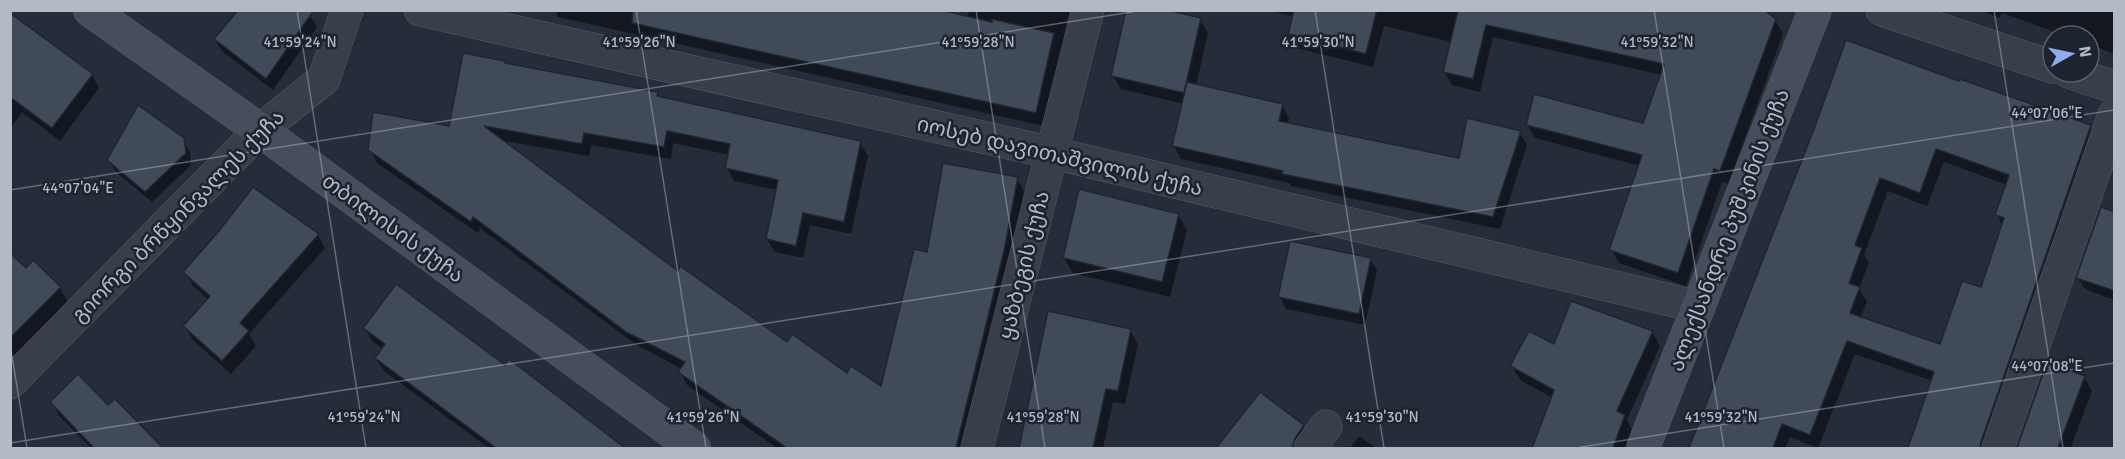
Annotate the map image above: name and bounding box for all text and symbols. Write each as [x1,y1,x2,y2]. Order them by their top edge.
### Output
north arrow [2041,24,2101,84]
text: 41°59'24"N [263,33,337,51]
text: 41°59'26"N [602,33,676,51]
text: 41°59'28"N [941,33,1015,51]
text: 41°59'30"N [1281,33,1355,51]
text: 41°59'32"N [1620,33,1694,51]
text: N [2074,45,2096,59]
street label: ალექსანდრე პუშკინის ქუჩა [1663,85,1795,375]
street label: გიორგი ბრწყინვალეს ქუჩა [66,104,290,328]
text: 44°07'06"E [2011,104,2083,122]
street label: იოსებ დავითაშვილის ქუჩა [915,110,1205,202]
street label: თბილისის ქუჩა [317,168,469,288]
text: 44°07'04"E [42,179,114,197]
street label: ყაზბეგის ქუჩა [993,188,1055,342]
text: 44°07'08"E [2011,357,2083,375]
text: 41°59'24"N [327,408,401,426]
text: 41°59'26"N [666,408,740,426]
text: 41°59'28"N [1006,408,1080,426]
text: 41°59'30"N [1345,408,1419,426]
text: 41°59'32"N [1684,408,1758,426]

